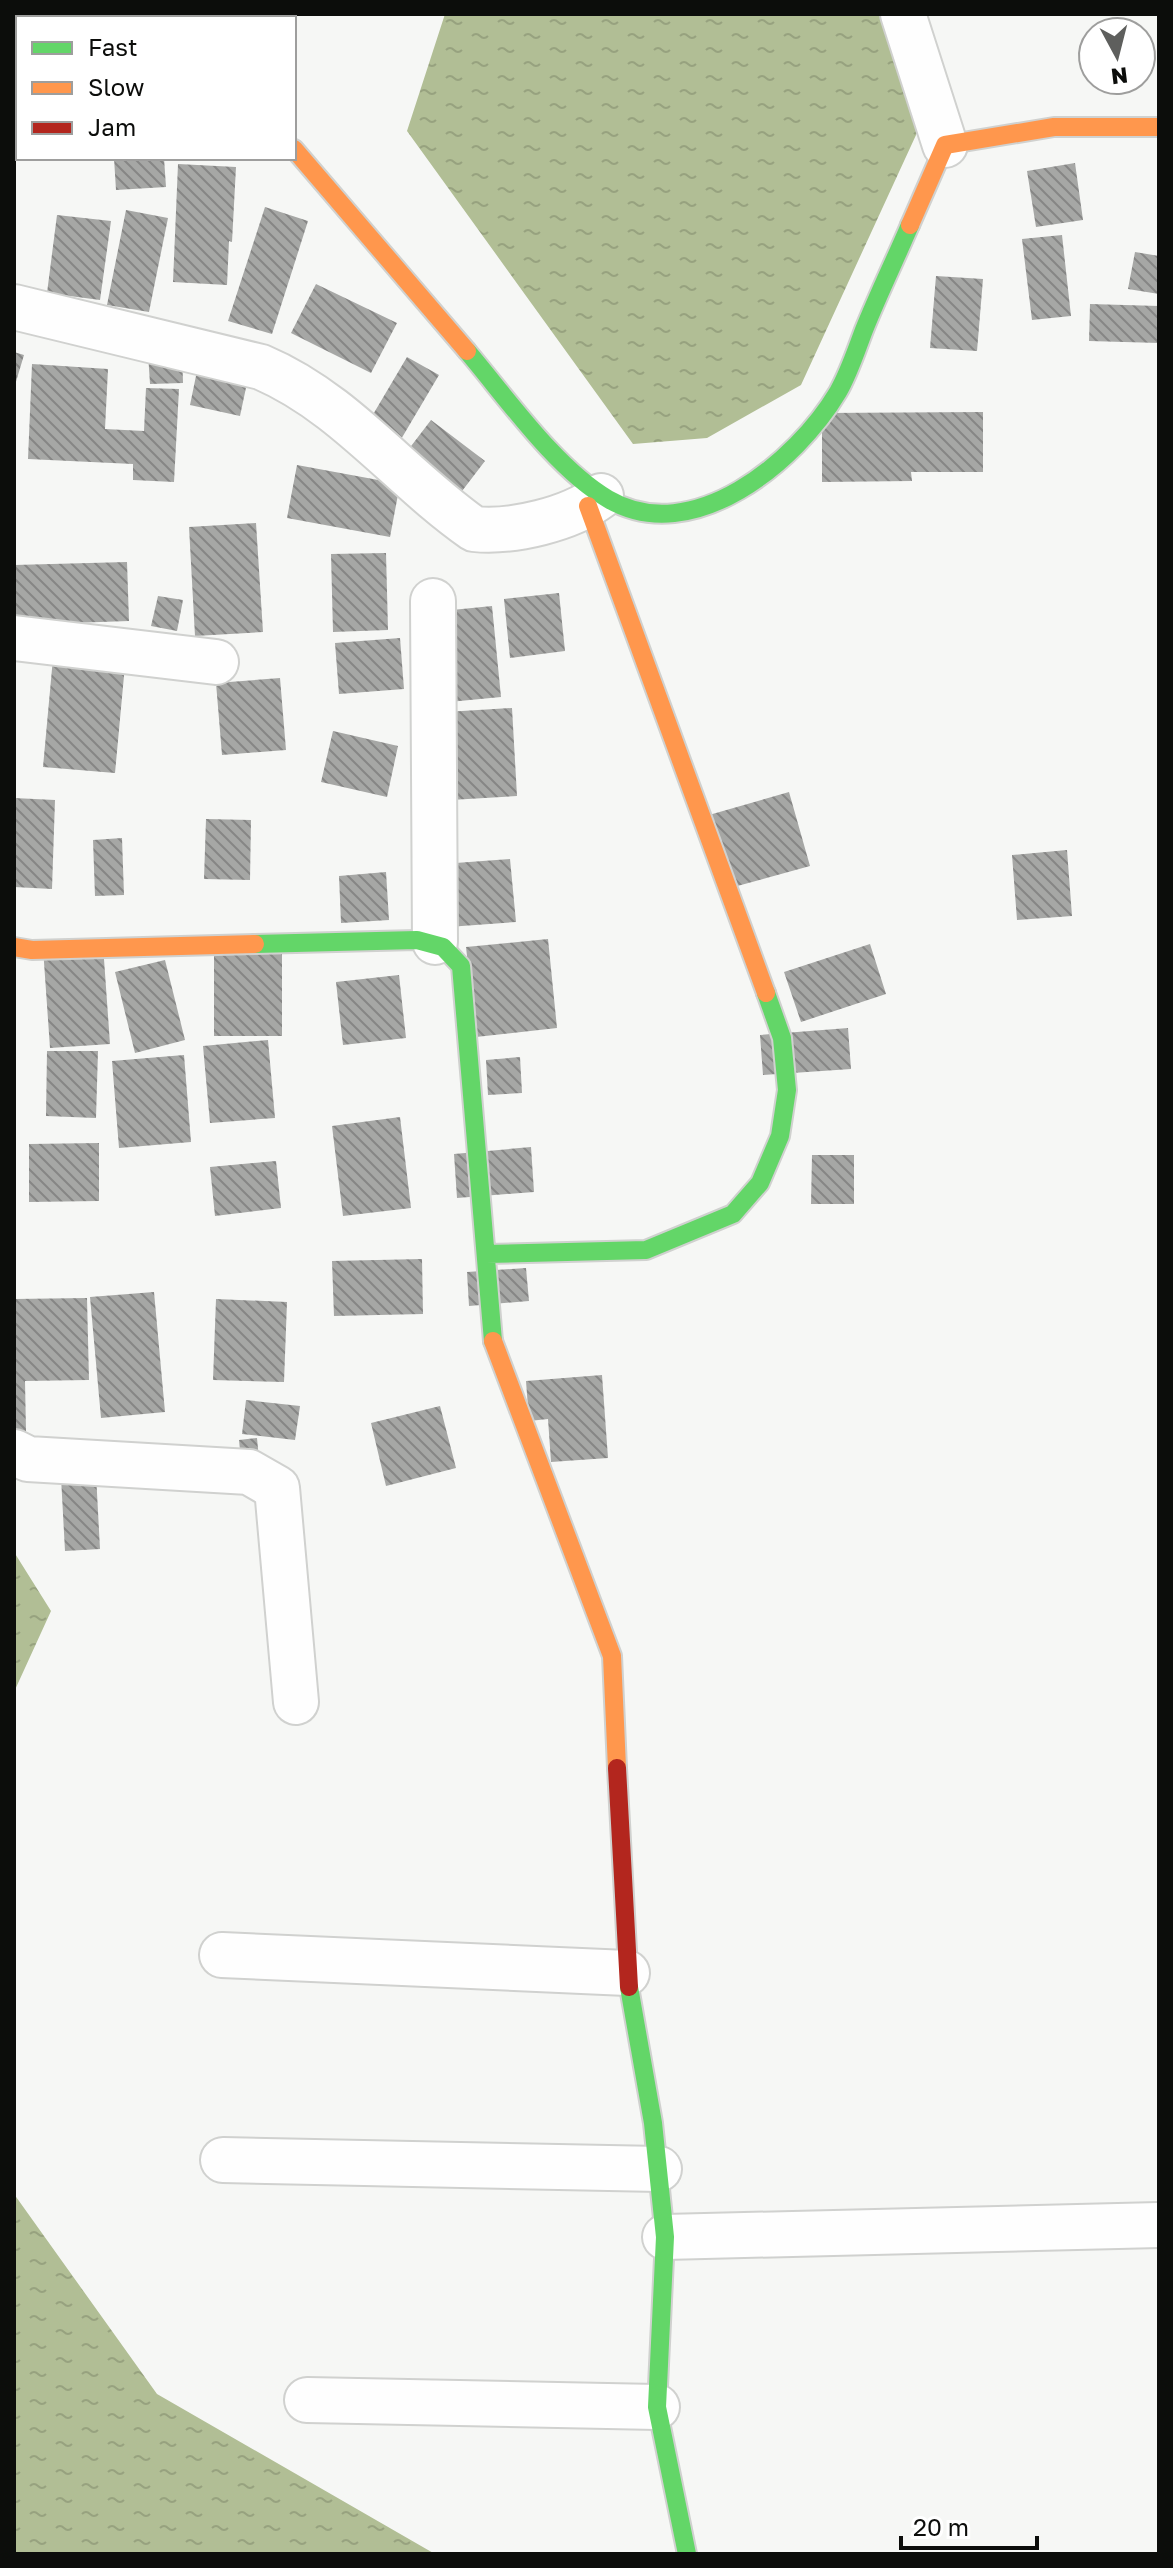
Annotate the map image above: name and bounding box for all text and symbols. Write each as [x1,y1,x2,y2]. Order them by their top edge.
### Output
legend [16,16,296,160]
north arrow [1077,16,1157,96]
text: Fast [88,32,138,61]
text: N [1110,62,1129,91]
text: Slow [88,72,144,101]
text: Jam [88,112,136,141]
scale bar [901,2500,1037,2550]
text: 20 m [913,2512,969,2541]

